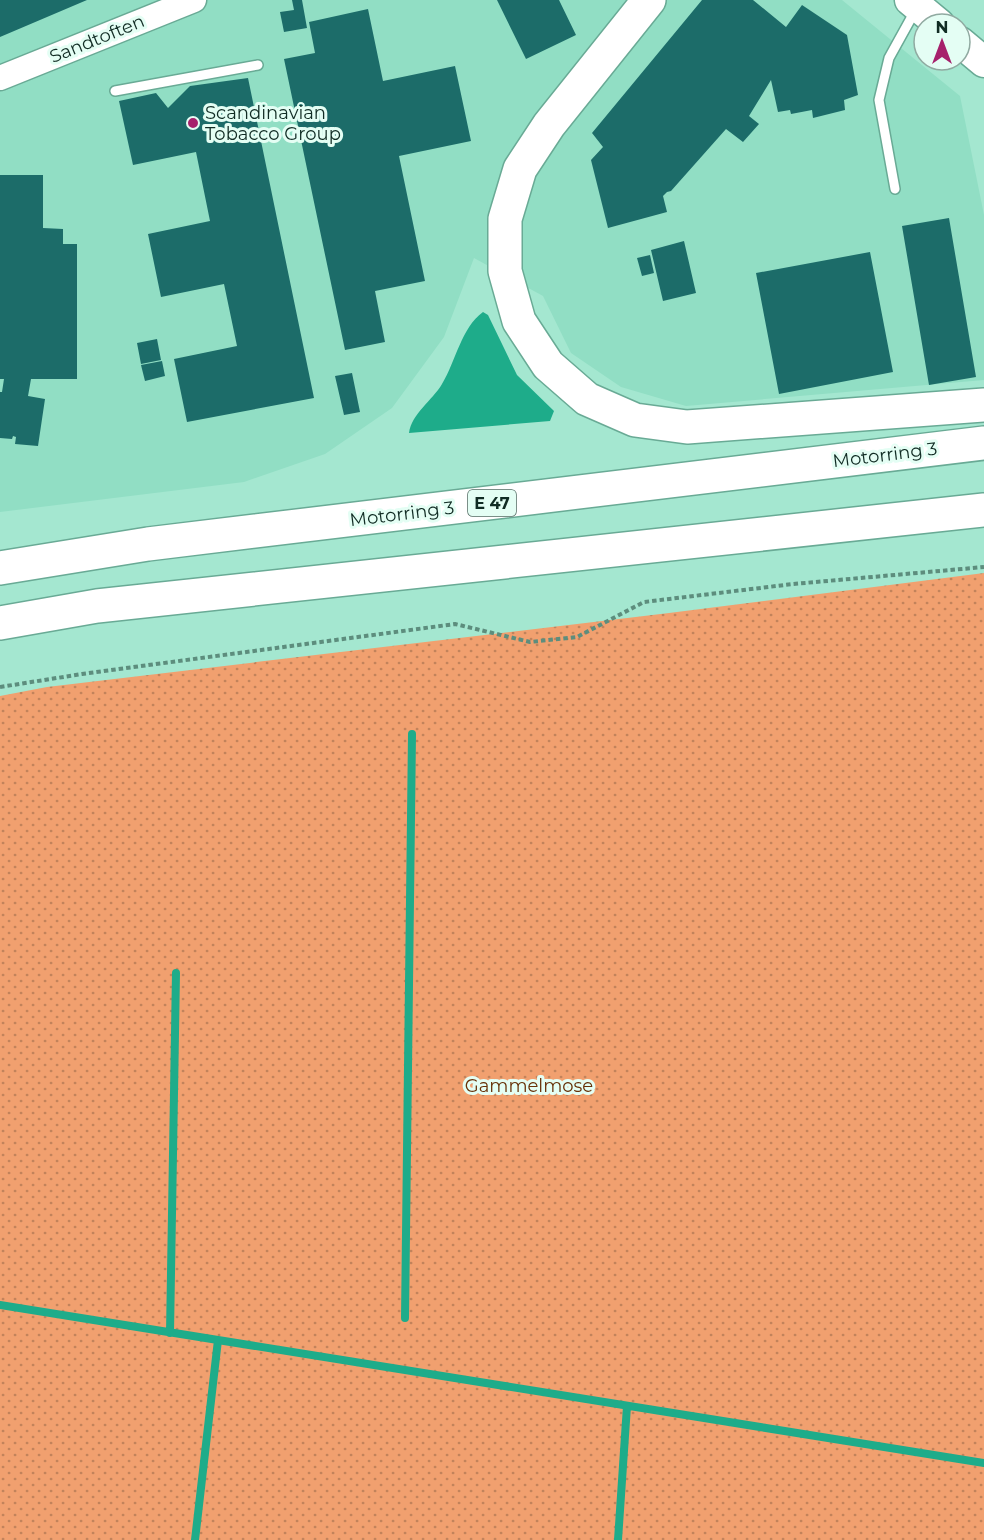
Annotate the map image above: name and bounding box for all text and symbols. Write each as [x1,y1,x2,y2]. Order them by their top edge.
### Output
street label: Sandtoften [46,10,148,68]
north arrow [912,12,972,72]
text: N [936,18,948,37]
place label: Scandinavian Tobacco Group [205,102,341,145]
marker: Scandinavian Tobacco Group [186,116,200,130]
street label: Motorring 3 [831,438,939,472]
road number: E 47 [468,490,516,516]
street label: Motorring 3 [348,497,456,531]
park label: Gammelmose [465,1075,593,1097]

